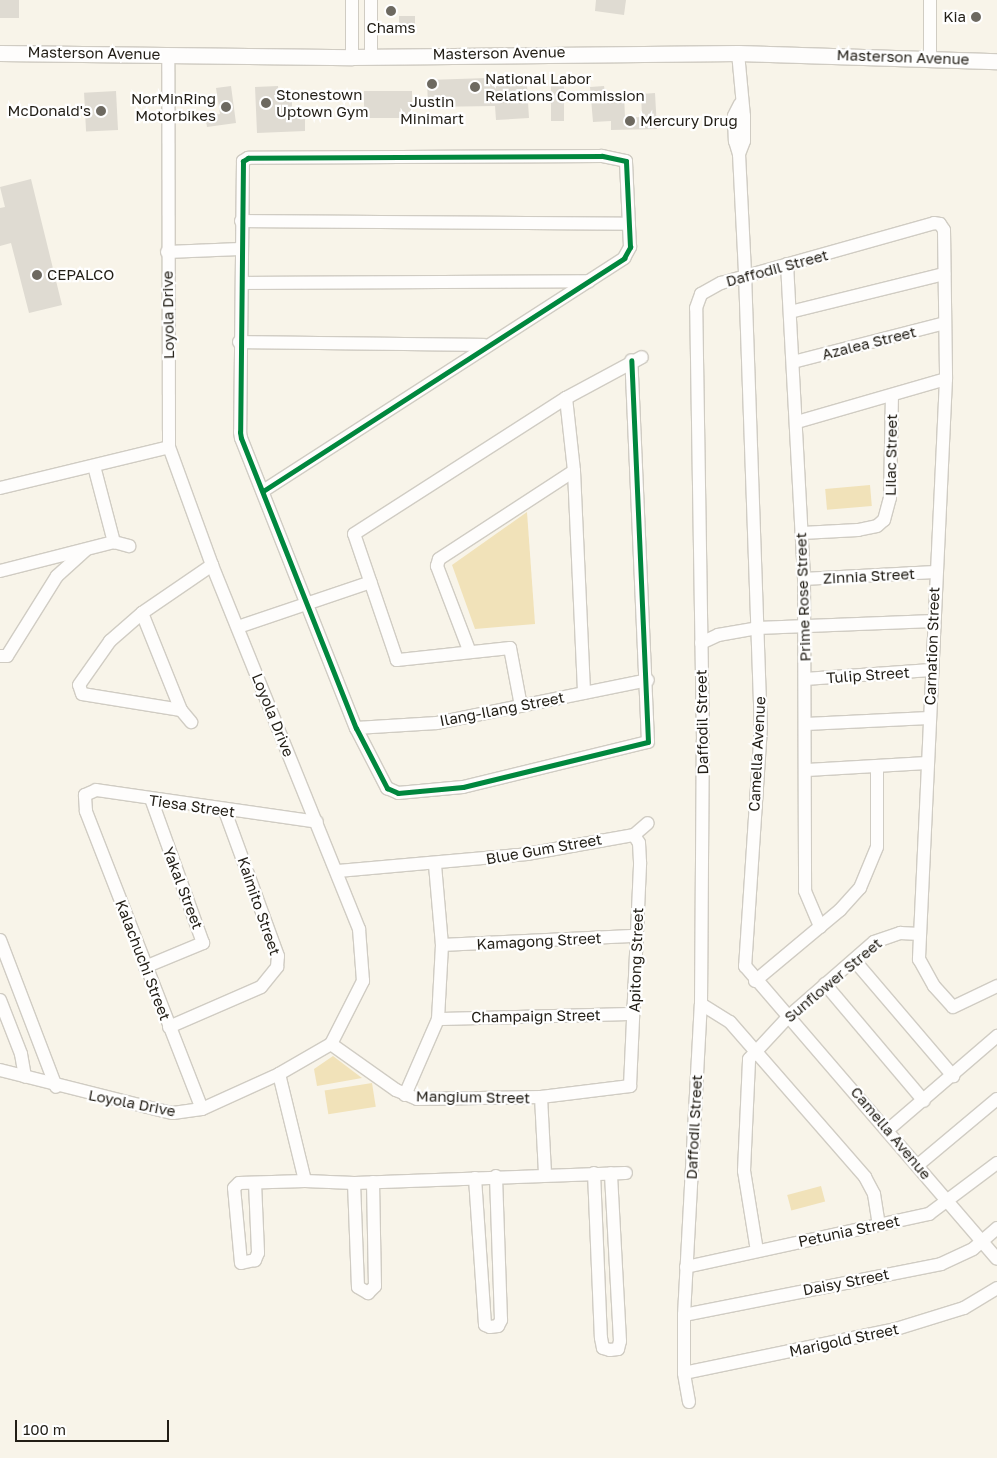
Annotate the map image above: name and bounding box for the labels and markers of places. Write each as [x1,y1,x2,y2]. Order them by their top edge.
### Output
marker: Chams [385,5,397,17]
place label: Kia [943,8,966,26]
marker: Kia [970,11,982,23]
place label: Chams [366,19,416,37]
place label: National Labor Relations Commission [485,69,645,104]
marker: Justin Minimart [426,78,438,90]
marker: National Labor Relations Commission [469,81,481,93]
place label: Stonestown Uptown Gym [276,85,368,120]
place label: NorMinRing Motorbikes [131,89,216,124]
place label: Justin Minimart [400,92,464,127]
marker: Stonestown Uptown Gym [260,97,272,109]
marker: NorMinRing Motorbikes [220,101,232,113]
place label: McDonald's [8,102,91,120]
marker: McDonald's [95,105,107,117]
place label: Mercury Drug [640,112,738,130]
marker: Mercury Drug [624,115,636,127]
place label: CEPALCO [47,266,114,284]
marker: CEPALCO [31,269,43,281]

